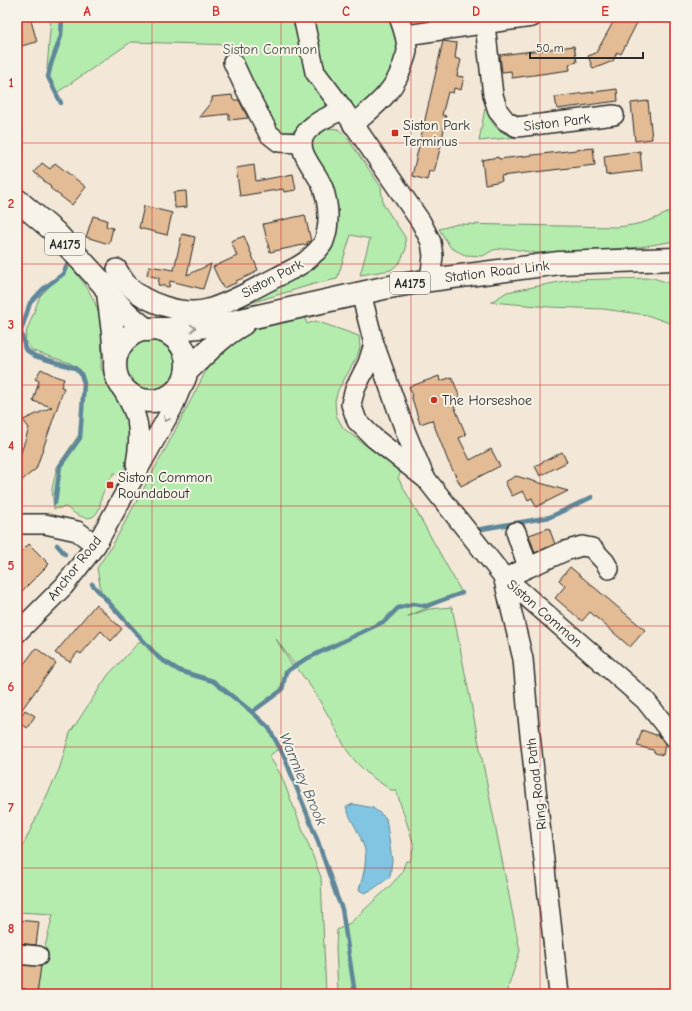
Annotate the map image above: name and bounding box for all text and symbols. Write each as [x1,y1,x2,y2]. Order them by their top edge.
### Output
text: A [83,4,91,19]
text: B [212,4,220,19]
text: C [342,4,350,19]
text: D [472,4,480,19]
text: E [601,4,609,19]
scale bar [530,34,643,60]
park label: Siston Common [223,41,317,58]
text: 50 m [536,41,564,55]
text: 1 [8,75,14,90]
street label: Siston Park [523,110,592,135]
place label: Siston Park Terminus [403,117,470,150]
marker: Siston Park Terminus [390,128,400,138]
text: 2 [8,196,14,211]
road number: A4175 [45,233,85,255]
street label: Siston Park [239,255,306,302]
street label: Station Road Link [444,257,551,286]
road number: A4175 [390,272,430,294]
text: 3 [8,317,14,332]
one-way arrow [190,324,196,333]
place label: The Horseshoe [442,392,532,409]
marker: The Horseshoe [429,395,439,405]
one-way arrow [164,415,171,422]
text: 4 [8,438,14,453]
place label: Siston Common Roundabout [118,469,212,502]
marker: Siston Common Roundabout [105,480,115,490]
street label: Anchor Road [44,532,105,604]
text: 5 [8,558,15,573]
street label: Siston Common [503,576,586,651]
text: 6 [8,679,15,694]
water label: Warmley Brook [275,730,331,829]
street label: Ring Road Path [522,737,551,831]
text: 7 [8,800,14,815]
text: 8 [8,921,14,936]

